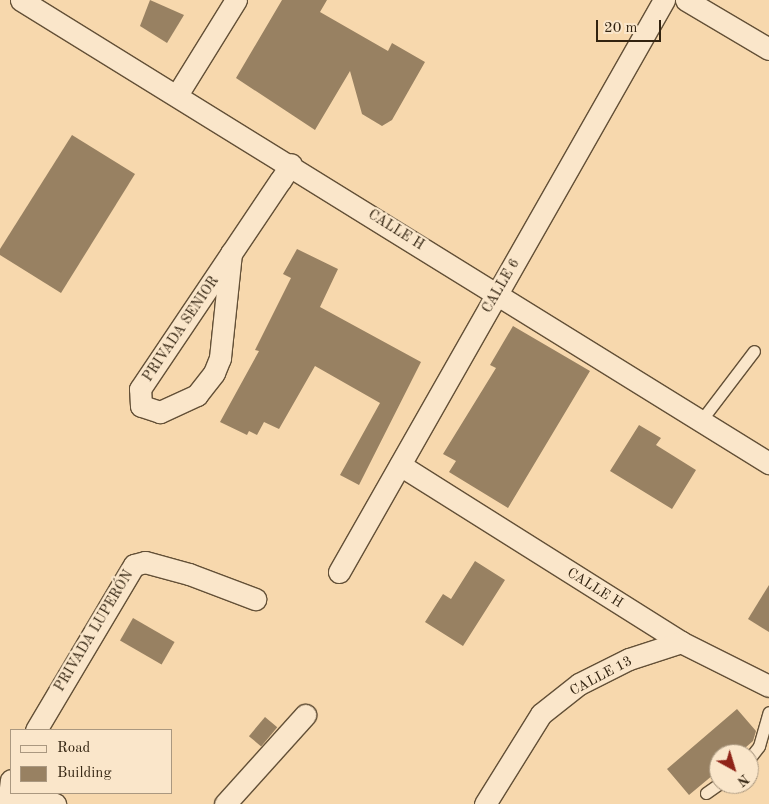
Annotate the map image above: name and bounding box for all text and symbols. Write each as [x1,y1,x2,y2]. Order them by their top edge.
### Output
scale bar [599,10,664,42]
text: 20 m [604,21,638,36]
street label: CALLE H [365,206,427,254]
street label: CALLE 6 [479,256,523,316]
street label: PRIVADA SENIOR [139,273,223,385]
street label: CALLE H [564,564,626,612]
street label: PRIVADA LUPERÓN [51,567,137,695]
street label: CALLE 13 [567,653,635,699]
legend [10,729,172,794]
text: Road [57,741,90,756]
north arrow [709,744,759,794]
text: Building [57,766,112,781]
text: N [734,771,751,789]

